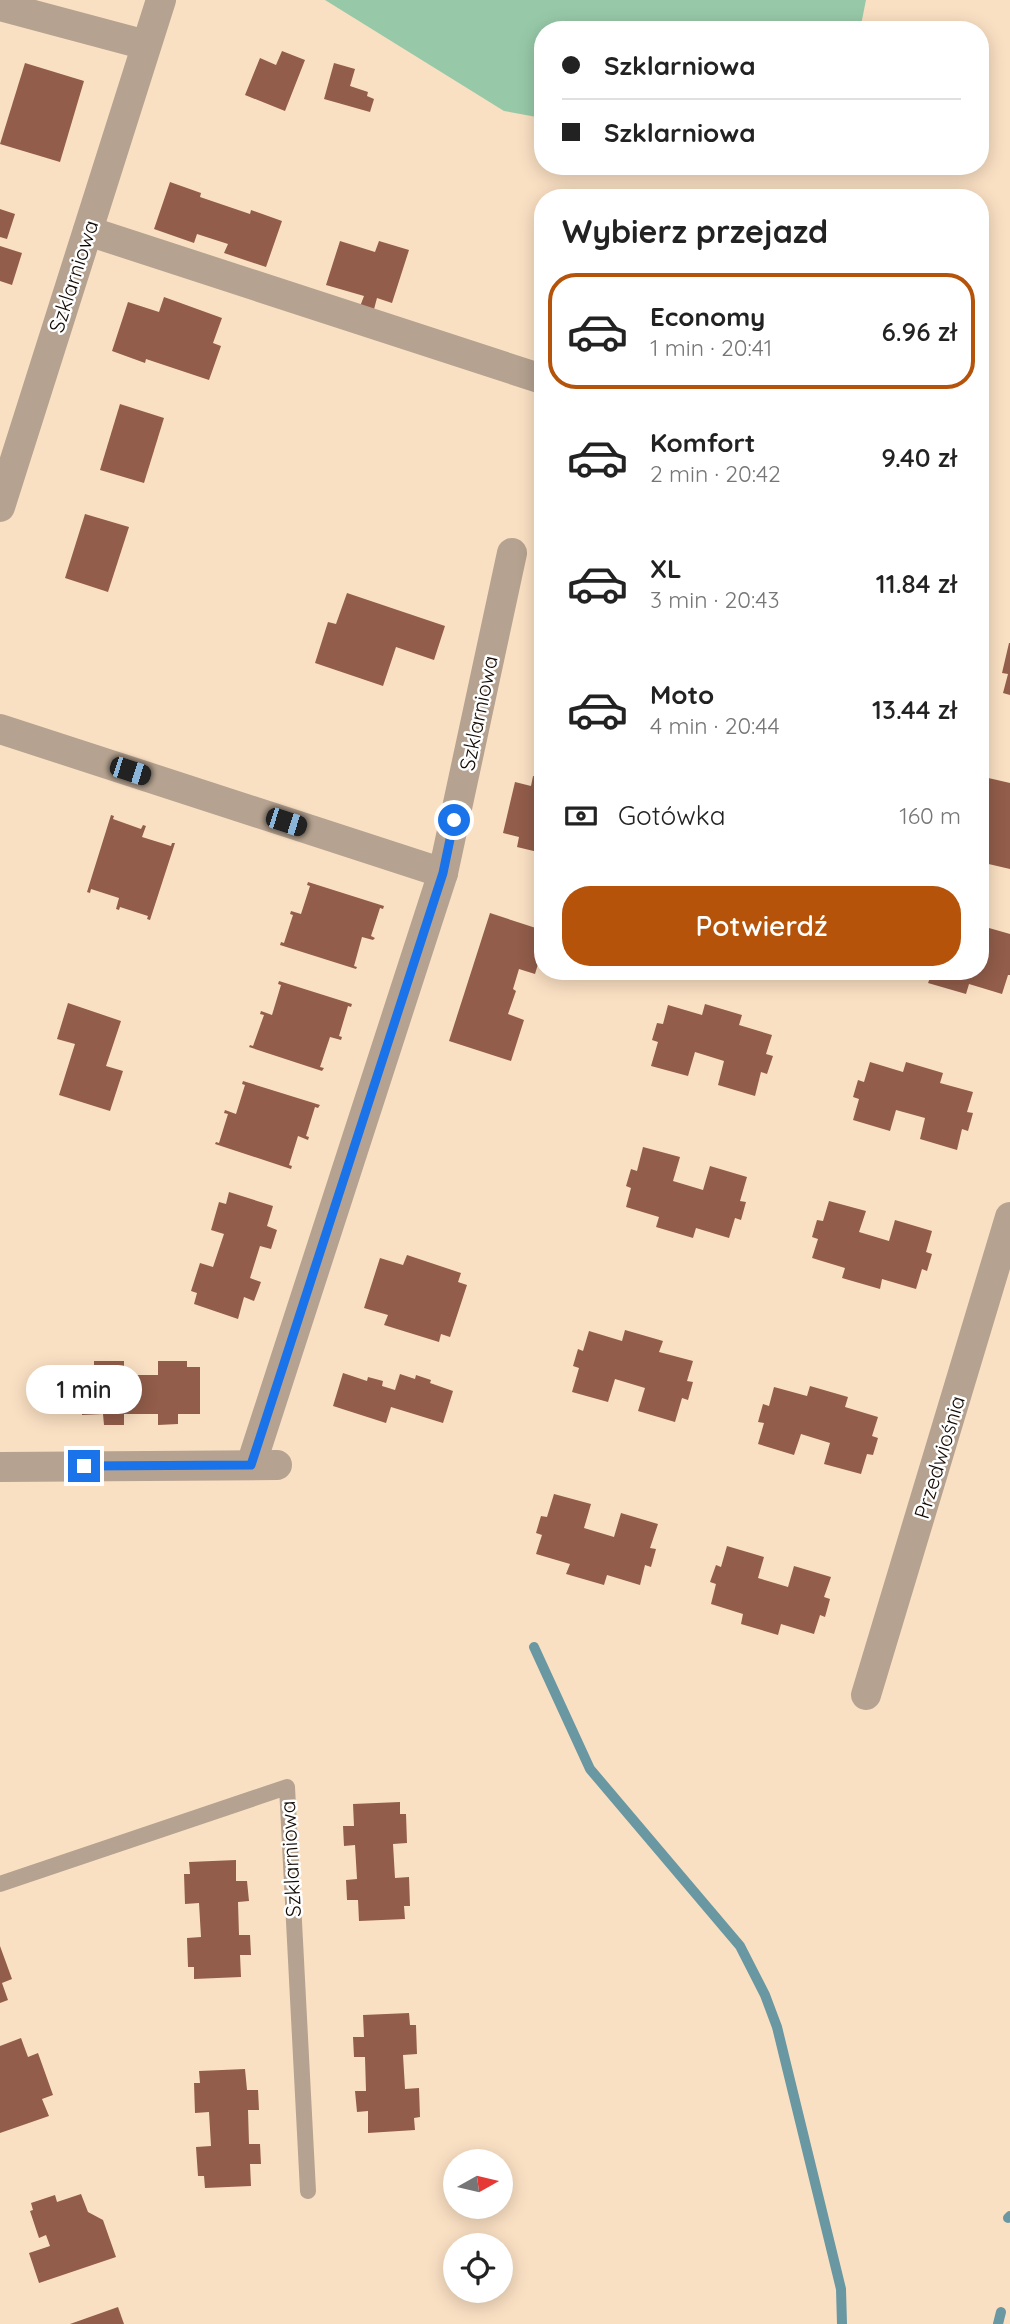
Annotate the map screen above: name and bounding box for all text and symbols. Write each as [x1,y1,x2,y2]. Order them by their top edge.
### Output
text: Szklarniowa [604,49,756,82]
text: Szklarniowa [604,116,756,149]
text: Wybierz przejazd [562,211,828,251]
street label: Szklarniowa [43,217,103,335]
icon: car [566,300,629,363]
text: Economy [650,300,765,333]
text: 6.96 zł [881,315,957,348]
text: 1 min · 20:41 [650,333,772,362]
icon: car [566,426,629,489]
text: Komfort [650,426,755,459]
text: 9.40 zł [881,441,957,474]
text: 2 min · 20:42 [650,459,781,488]
icon: car [566,552,629,615]
text: XL [650,552,682,585]
text: 11.84 zł [876,567,957,600]
text: 3 min · 20:43 [650,585,779,614]
street label: Szklarniowa [453,653,503,773]
icon: car [566,678,629,741]
text: Moto [650,678,714,711]
text: 13.44 zł [872,693,957,726]
text: 4 min · 20:44 [650,711,780,740]
car [107,755,154,787]
icon: cash [562,797,600,835]
text: Gotówka [618,799,725,832]
text: 160 m [899,801,961,830]
route start [438,804,470,836]
car [263,806,310,838]
button: Potwierdź [562,886,961,966]
callout: 1 min [26,1364,142,1414]
text: 1 min [56,1375,112,1404]
street label: Przedwiośnia [908,1392,970,1522]
route end [68,1450,100,1482]
street label: Szklarniowa [274,1800,306,1918]
north arrow [443,2149,513,2219]
map controls [443,2149,513,2303]
button: locate [443,2233,513,2303]

